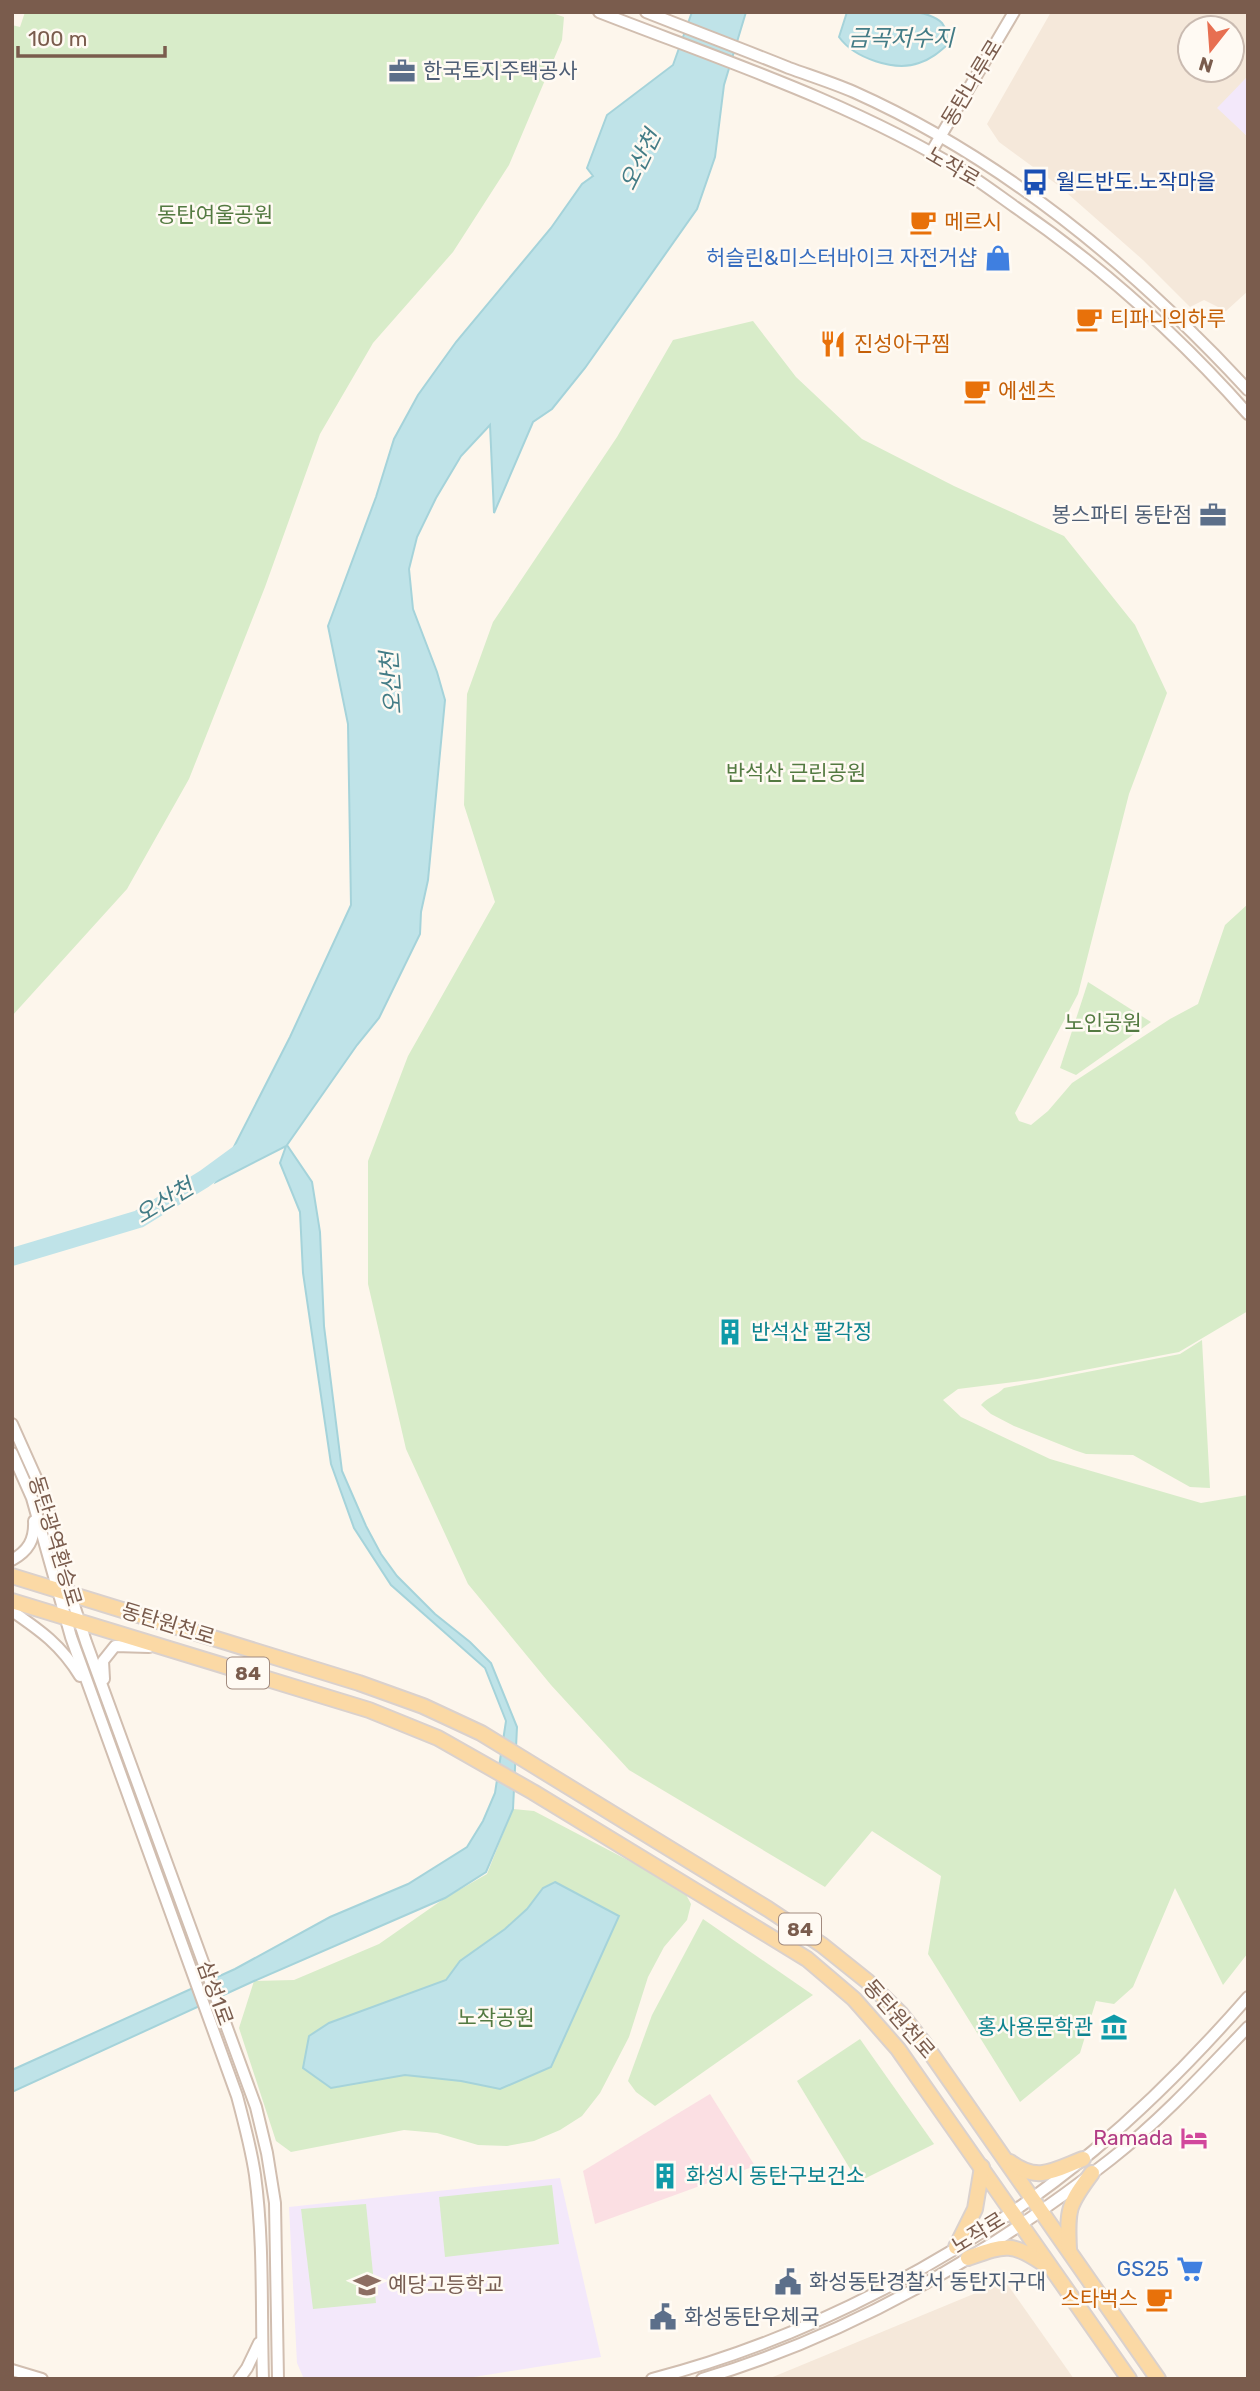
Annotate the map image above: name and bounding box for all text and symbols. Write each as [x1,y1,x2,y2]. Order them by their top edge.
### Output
scale bar [18,14,164,58]
north arrow [1176,14,1246,84]
water label: 금곡저수지 [848,24,956,52]
text: 100 m [28,26,87,51]
street label: 동탄나루로 [936,35,1007,131]
text: N [1196,52,1216,78]
office icon: 한국토지주택공사 [387,56,417,86]
place label: 한국토지주택공사 [423,58,578,83]
water label: 오산천 [614,123,668,195]
street label: 노작로 [922,141,985,192]
bus stop icon: 월드반도.노작마을 [1020,167,1050,197]
place label: 월드반도.노작마을 [1056,169,1216,194]
park label: 동탄여울공원 [157,202,273,227]
cafe icon: 메르시 [908,207,938,237]
place label: 메르시 [944,209,1002,234]
shop icon: 허슬린&미스터바이크 자전거샵 [983,243,1013,273]
place label: 허슬린&미스터바이크 자전거샵 [706,245,977,270]
cafe icon: 티파니의하루 [1074,304,1104,334]
place label: 티파니의하루 [1110,306,1226,331]
restaurant icon: 진성아구찜 [818,329,848,359]
place label: 진성아구찜 [854,331,951,356]
cafe icon: 에센츠 [962,376,992,406]
place label: 에센츠 [998,378,1056,403]
office icon: 봉스파티 동탄점 [1198,500,1228,530]
place label: 봉스파티 동탄점 [1052,502,1192,527]
water label: 오산천 [375,648,407,716]
park label: 반석산 근린공원 [726,760,866,785]
park label: 노인공원 [1064,1010,1142,1035]
water label: 오산천 [130,1171,201,1229]
building icon: 반석산 팔각정 [715,1317,745,1347]
place label: 반석산 팔각정 [751,1319,872,1344]
street label: 동탄광역환승로 [24,1473,87,1609]
street label: 동탄원천로 [118,1597,218,1650]
road number: 84 [227,1658,269,1688]
road number: 84 [779,1913,821,1944]
street label: 삼성1로 [192,1957,239,2029]
street label: 동탄원천로 [858,1974,941,2063]
park label: 노작공원 [457,2005,535,2030]
museum icon: 홍사용문학관 [1099,2012,1129,2042]
place label: 홍사용문학관 [977,2014,1093,2039]
hotel icon: Ramada [1179,2123,1209,2153]
place label: Ramada [1093,2125,1173,2150]
building icon: 화성시 동탄구보건소 [650,2161,680,2191]
place label: 화성시 동탄구보건소 [686,2163,865,2188]
street label: 노작로 [947,2207,1009,2259]
supermarket icon: GS25 [1175,2254,1205,2284]
place label: GS25 [1117,2256,1169,2281]
public building icon: 화성동탄경찰서 동탄지구대 [773,2267,803,2297]
place label: 화성동탄경찰서 동탄지구대 [809,2269,1046,2294]
school or university icon: 예당고등학교 [352,2270,382,2300]
place label: 예당고등학교 [388,2272,504,2297]
cafe icon: 스타벅스 [1144,2284,1174,2314]
place label: 스타벅스 [1061,2286,1138,2311]
public building icon: 화성동탄우체국 [648,2302,678,2332]
place label: 화성동탄우체국 [684,2304,819,2329]

